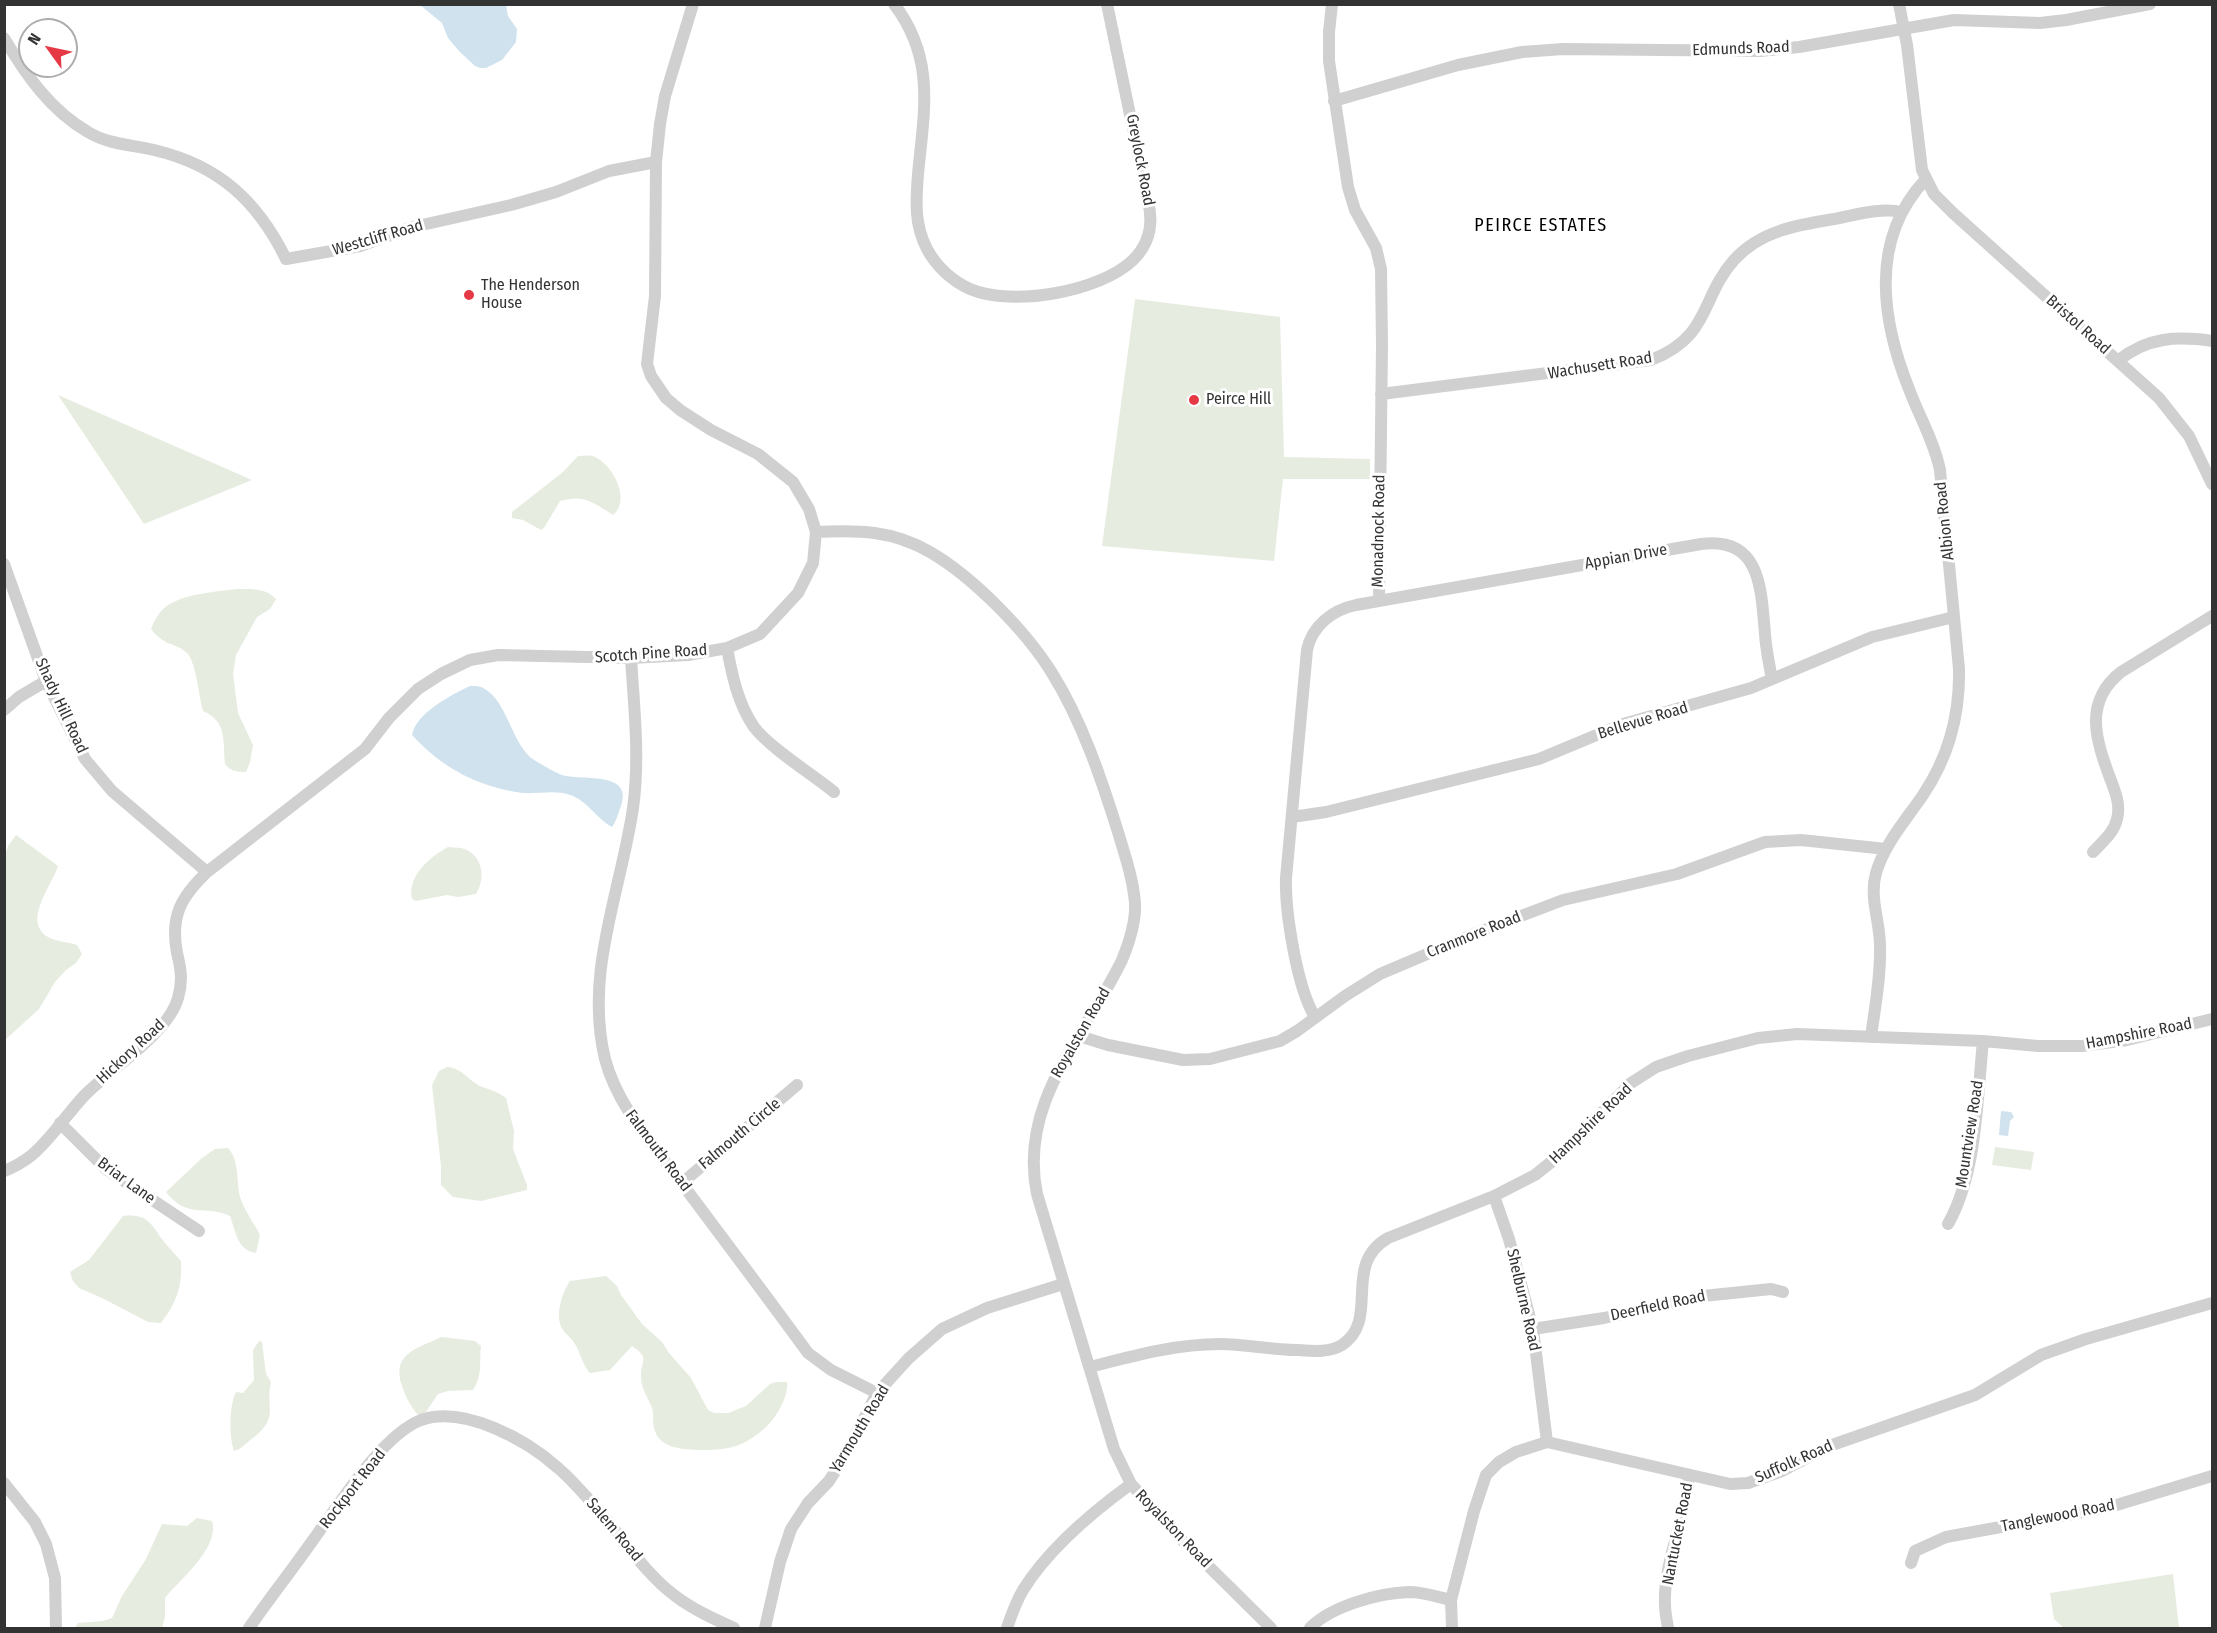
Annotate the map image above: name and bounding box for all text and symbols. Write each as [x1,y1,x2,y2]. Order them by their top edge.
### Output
north arrow [18,18,78,78]
text: N [24,30,45,48]
street label: Edmunds Road [1692,38,1790,60]
street label: Greylock Road [1122,112,1158,208]
district label: PEIRCE ESTATES [1474,215,1608,237]
street label: Westcliff Road [330,216,426,260]
place label: The Henderson House [481,276,580,314]
marker: The Henderson House [462,288,476,302]
street label: Bristol Road [2042,291,2114,359]
street label: Wachusett Road [1547,348,1653,384]
place label: Peirce Hill [1206,390,1271,410]
marker: Peirce Hill [1187,393,1201,407]
street label: Monadnock Road [1368,474,1390,588]
street label: Albion Road [1931,481,1959,561]
street label: Appian Drive [1583,540,1669,574]
street label: Scotch Pine Road [594,640,708,668]
street label: Shady Hill Road [31,655,91,757]
street label: Bellevue Road [1596,698,1690,744]
street label: Cranmore Road [1424,907,1524,963]
street label: Royalston Road [1047,984,1115,1082]
street label: Hampshire Road [2084,1014,2194,1054]
street label: Hickory Road [93,1016,169,1088]
street label: Mountview Road [1952,1079,1988,1189]
street label: Hampshire Road [1546,1080,1636,1168]
street label: Falmouth Circle [695,1094,785,1174]
street label: Falmouth Road [621,1106,695,1196]
street label: Briar Lane [93,1154,159,1208]
street label: Shelburne Road [1502,1247,1544,1353]
street label: Deerfield Road [1609,1287,1707,1325]
street label: Yarmouth Road [826,1381,894,1477]
street label: Suffolk Road [1752,1436,1836,1488]
street label: Rockport Road [316,1445,390,1533]
street label: Nantucket Road [1659,1481,1697,1587]
street label: Royalston Road [1131,1486,1215,1572]
street label: Salem Road [582,1494,646,1566]
street label: Tanglewood Road [2000,1496,2116,1536]

